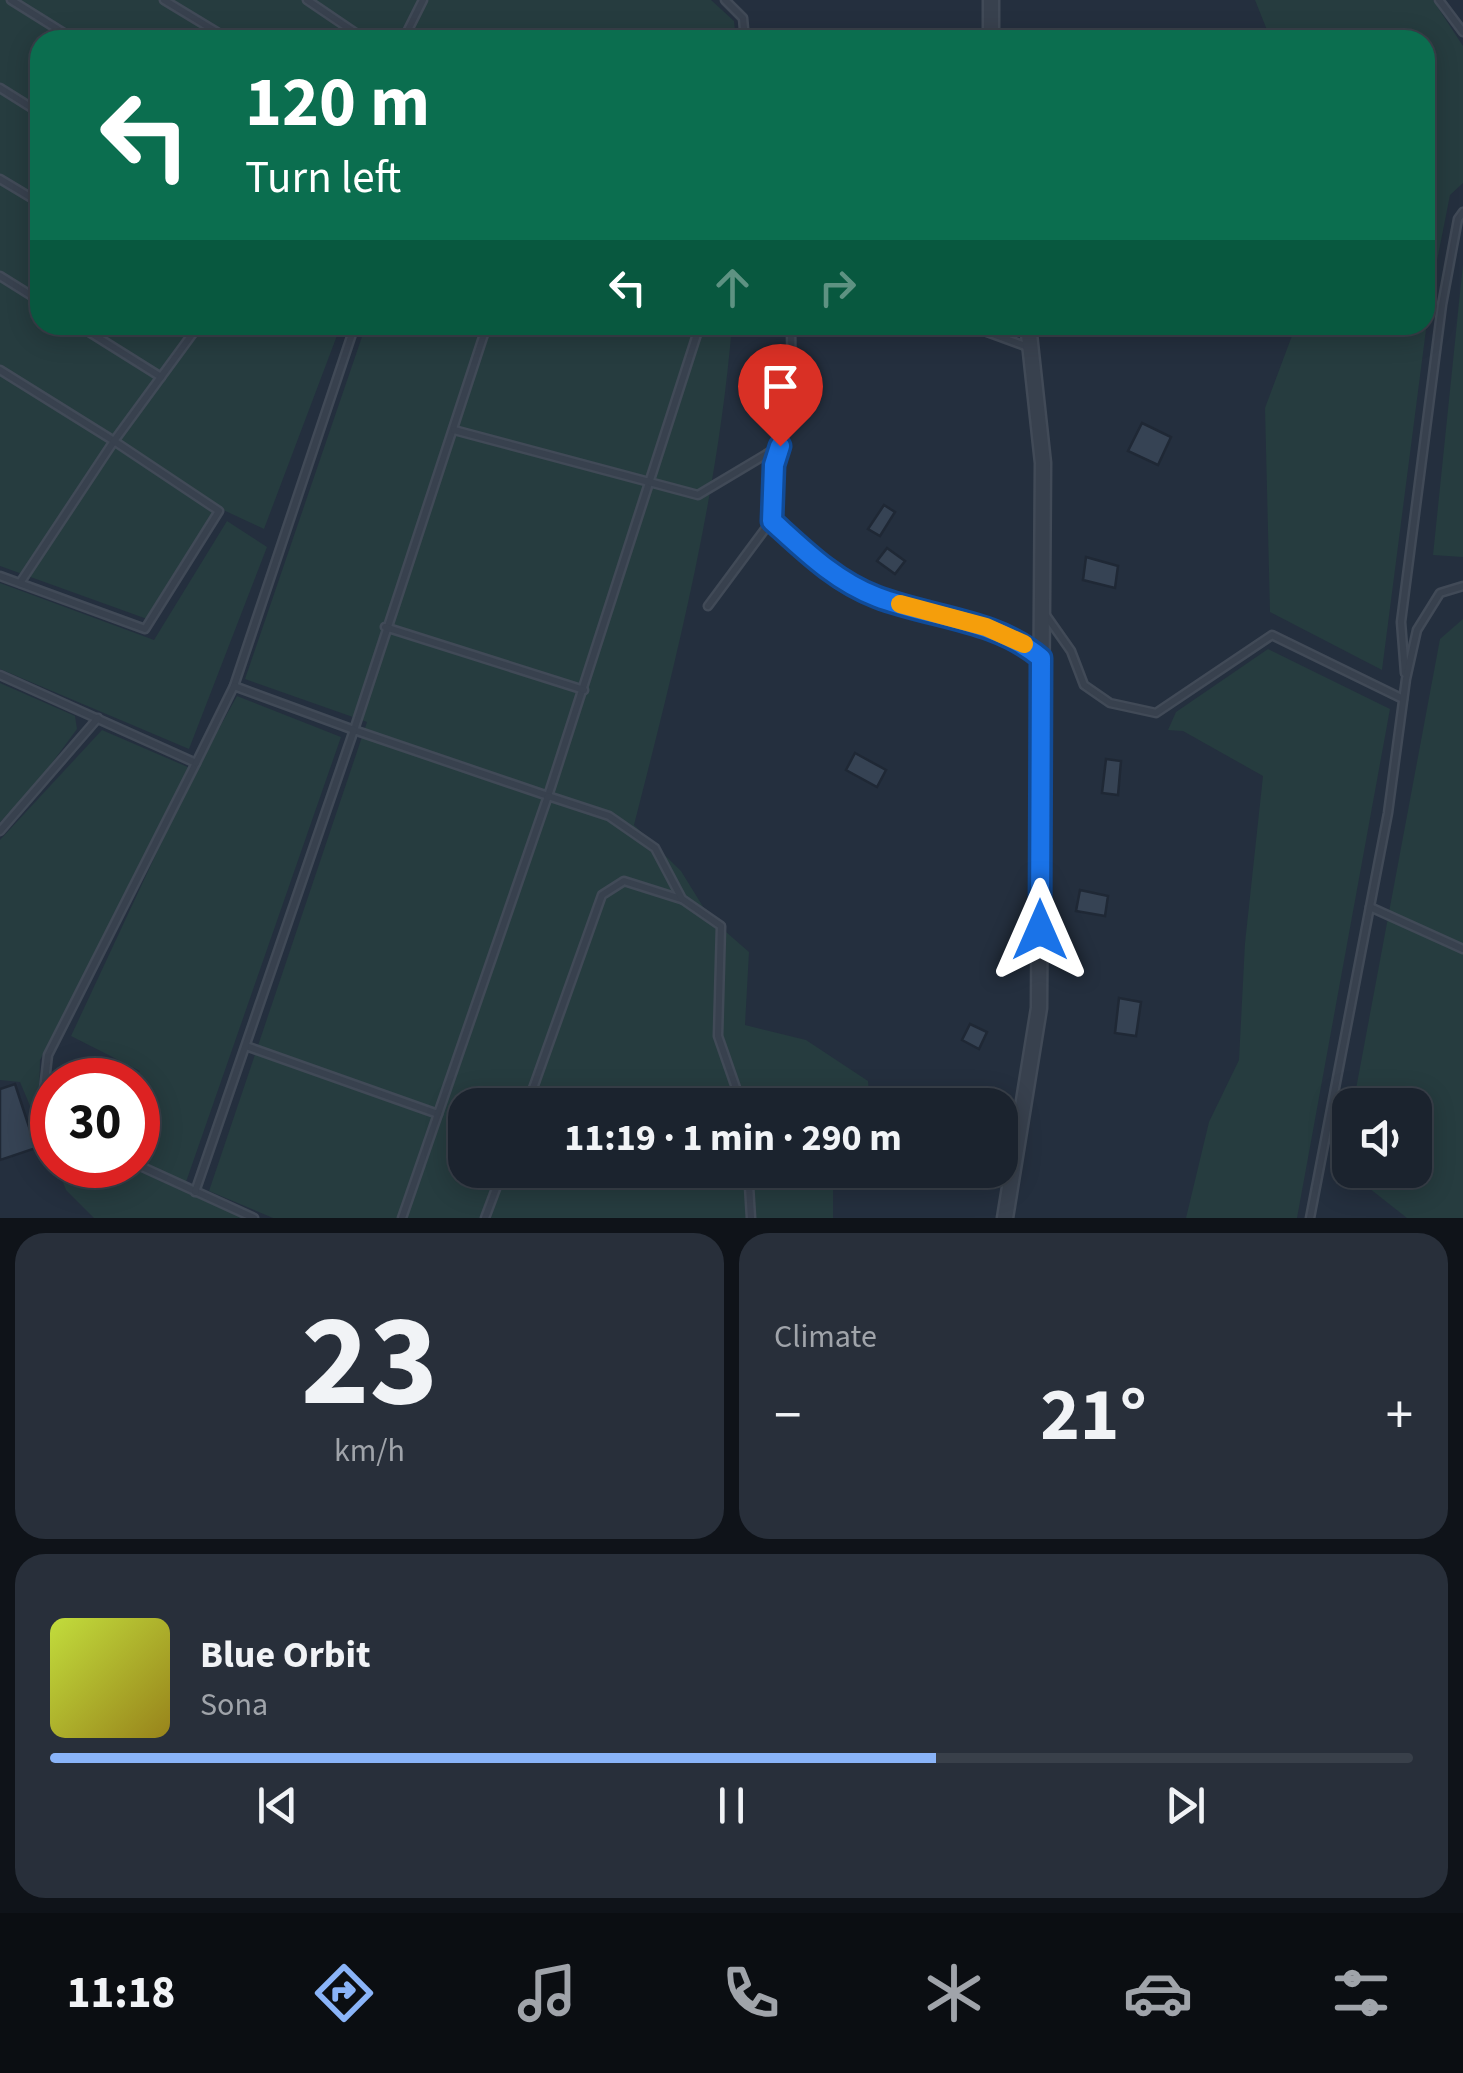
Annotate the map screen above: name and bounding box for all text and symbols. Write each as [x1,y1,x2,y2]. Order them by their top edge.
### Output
text: 120 m [245,53,430,153]
icon: left [80,70,210,200]
text: Turn left [245,146,401,210]
icon: left [600,260,655,315]
icon: ahead [705,260,760,315]
icon: right [810,260,865,315]
pin [738,344,823,447]
icon: arrive [753,359,808,414]
position arrow [988,878,1092,982]
speed limit sign: 30 [30,1058,160,1188]
map controls [1332,1088,1432,1188]
button: sound [1332,1088,1432,1188]
text: 11:19 · 1 min · 290 m [564,1111,902,1165]
text: 23 [301,1270,438,1455]
text: Climate [774,1314,877,1360]
text: 21° [1040,1362,1147,1469]
text: − [774,1377,801,1455]
text: + [1386,1377,1413,1455]
text: km/h [334,1428,405,1474]
text: Blue Orbit [200,1628,371,1682]
text: Sona [200,1682,268,1728]
icon: previous [250,1778,305,1833]
icon: pause [704,1778,759,1833]
icon: next [1158,1778,1213,1833]
icon: directions [309,1958,379,2028]
icon: music [512,1958,582,2028]
icon: phone [716,1958,786,2028]
icon: climate [919,1958,989,2028]
icon: car [1123,1958,1193,2028]
icon: filters [1326,1958,1396,2028]
text: 11:18 [67,1961,175,2025]

